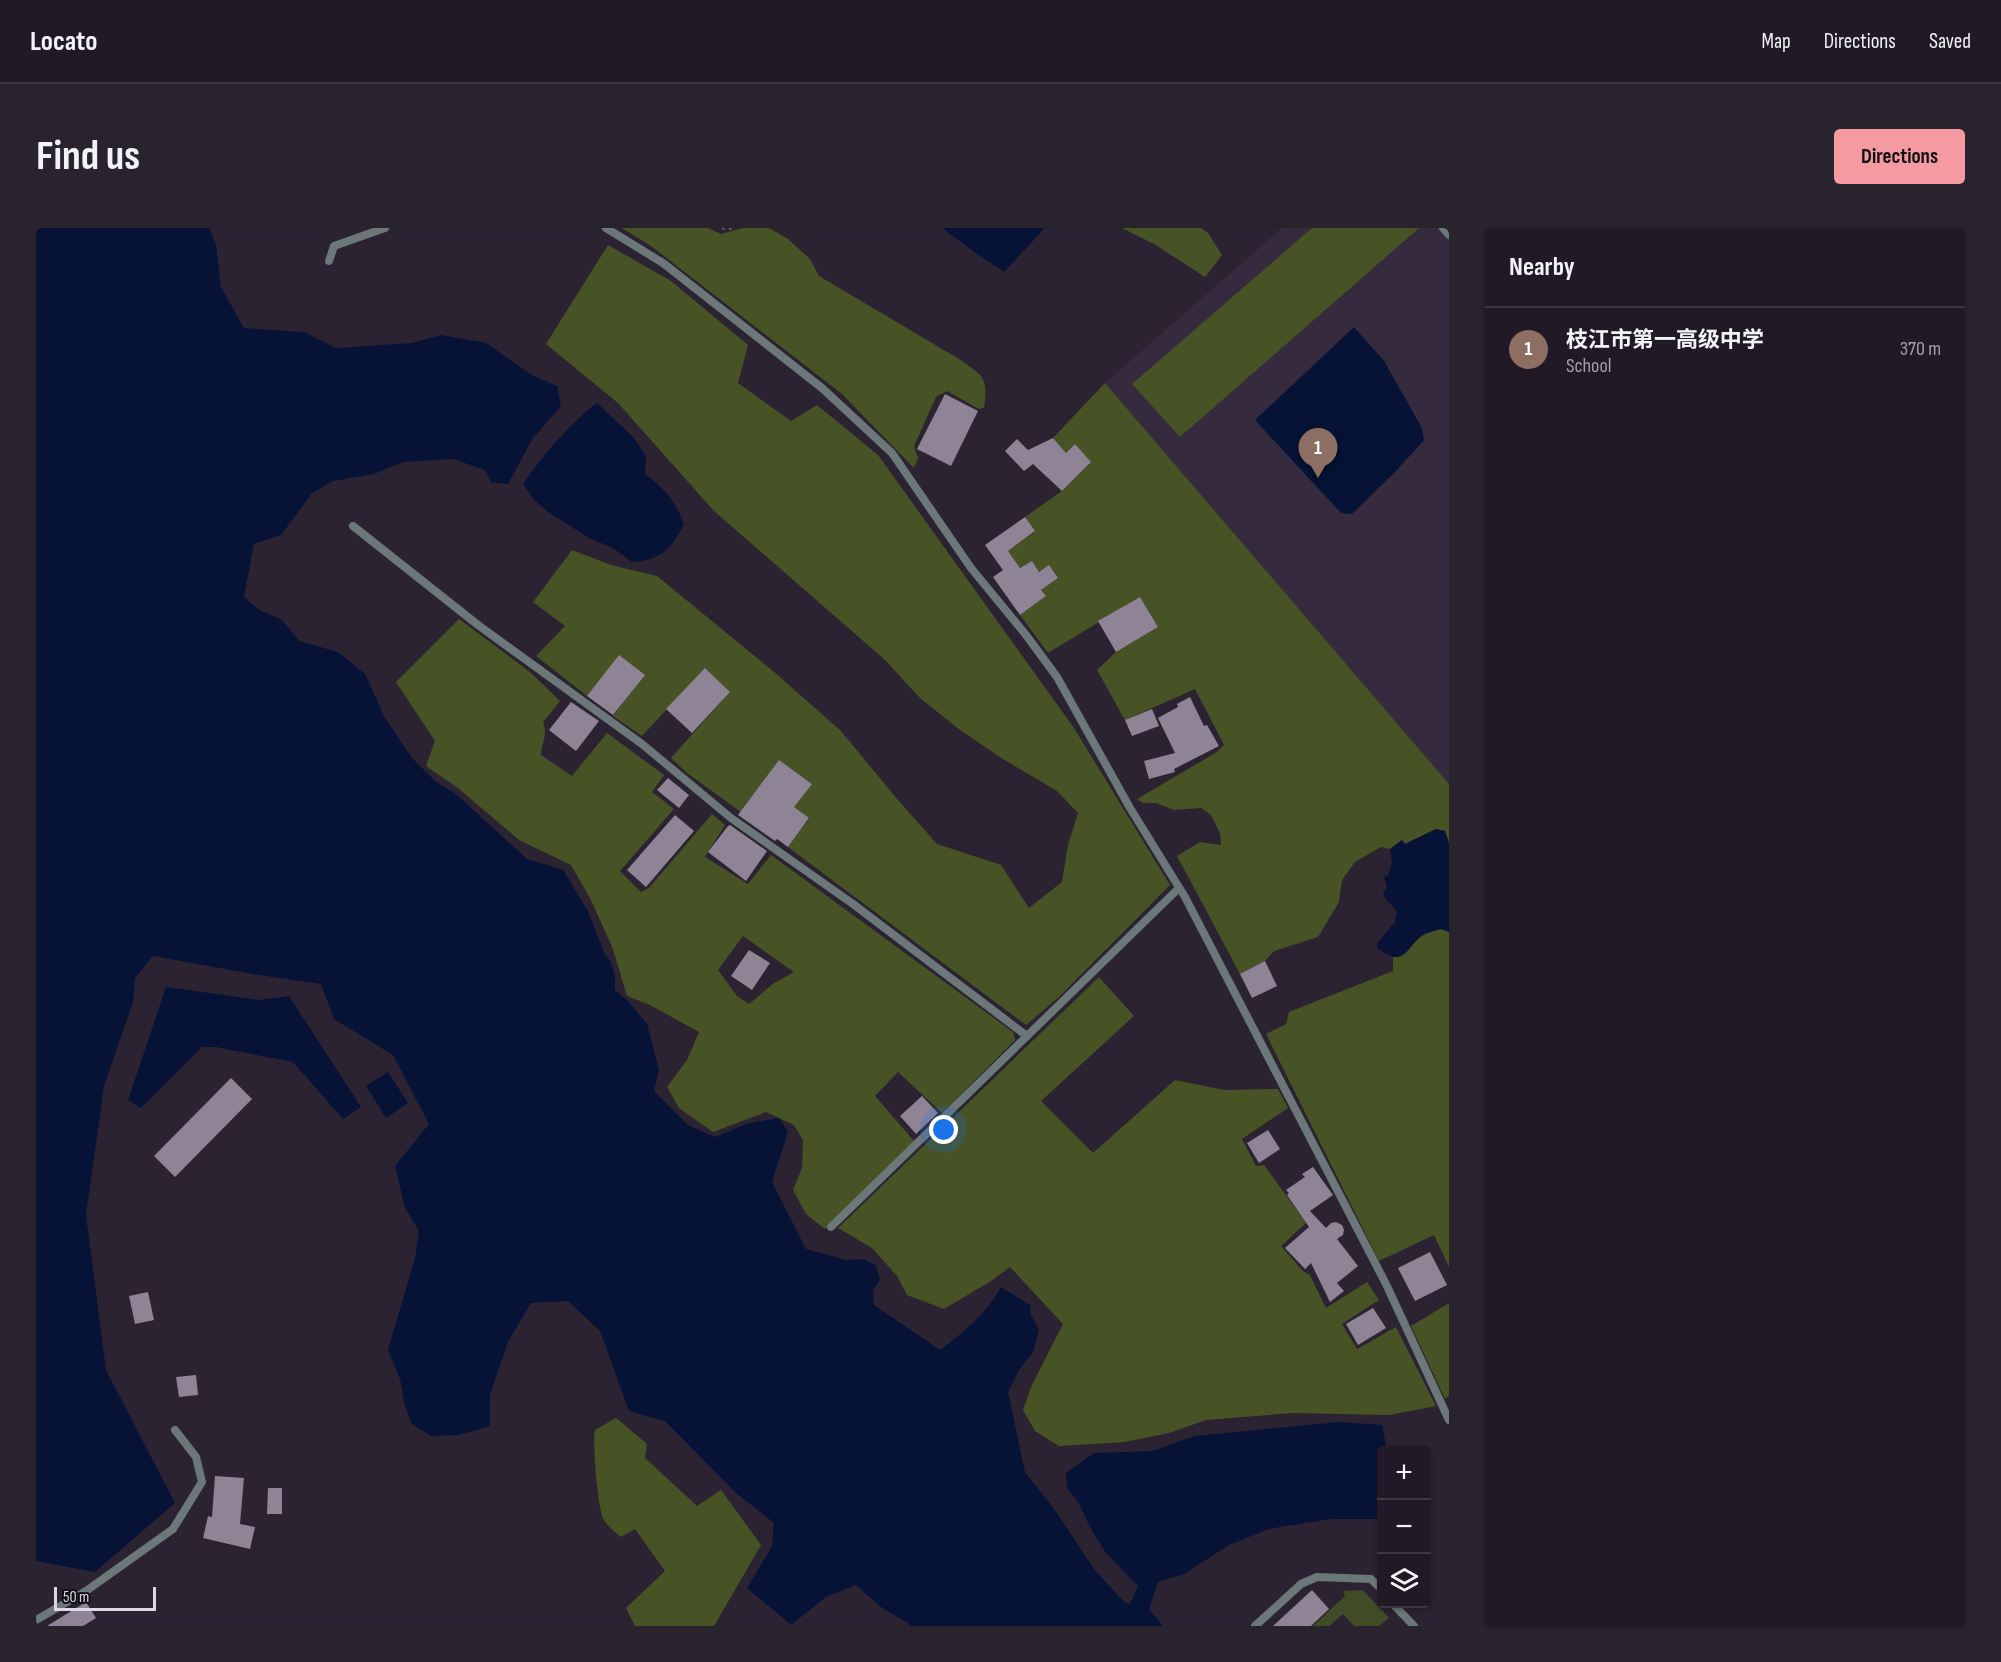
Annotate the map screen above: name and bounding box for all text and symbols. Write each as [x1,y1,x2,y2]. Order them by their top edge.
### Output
text: Locato [30,25,97,58]
text: Map [1761,29,1791,54]
text: Directions [1824,29,1896,54]
text: Saved [1929,29,1971,54]
button: Directions [1834,129,1965,184]
text: Find us [36,131,140,182]
text: Nearby [1509,252,1575,283]
text: 枝江市第一高级中学 [1566,327,1764,354]
text: 1 [1525,337,1532,361]
text: 370 m [1900,337,1941,361]
text: School [1566,354,1611,378]
pin: 1 [1298,428,1338,478]
your location [929,1115,958,1144]
map controls [1377,1446,1431,1608]
button: + [1377,1446,1431,1500]
button: − [1377,1500,1431,1554]
button: layers [1377,1554,1431,1608]
scale bar [54,1584,156,1612]
text: 50 m [63,1588,89,1607]

